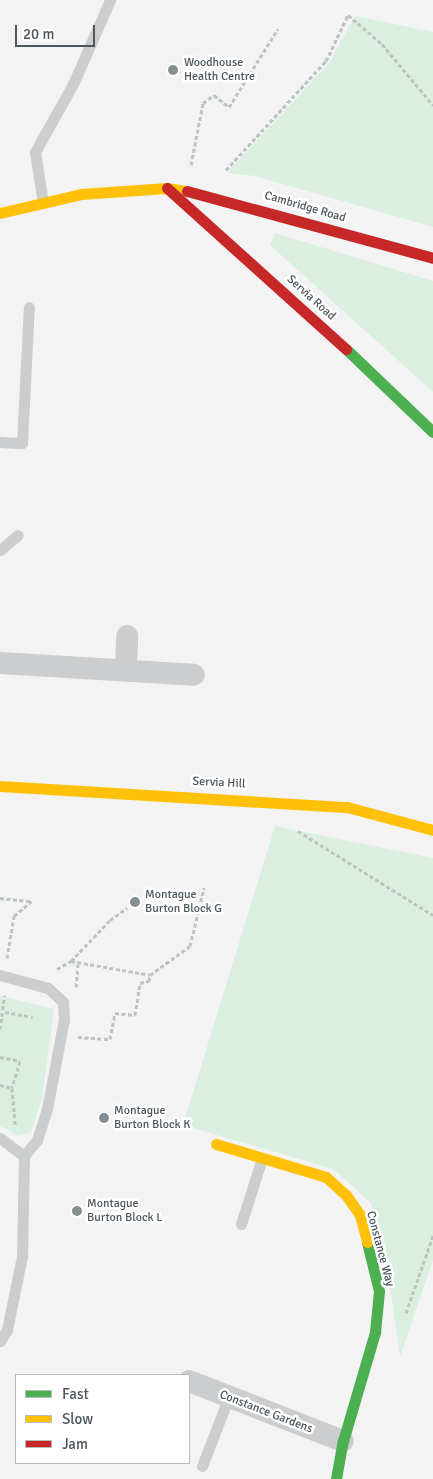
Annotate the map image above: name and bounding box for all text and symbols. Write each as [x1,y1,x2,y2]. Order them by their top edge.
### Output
scale bar [18,15,98,47]
text: 20 m [23,25,54,43]
place label: Woodhouse Health Centre [184,56,255,84]
marker: Woodhouse Health Centre [166,63,180,77]
street label: Cambridge Road [263,188,347,226]
street label: Servia Road [284,272,338,324]
street label: Servia Hill [192,774,246,792]
place label: Montague Burton Block G [145,888,222,916]
marker: Montague Burton Block G [129,896,141,908]
place label: Montague Burton Block K [114,1104,190,1132]
marker: Montague Burton Block K [98,1112,110,1124]
place label: Montague Burton Block L [87,1197,162,1225]
marker: Montague Burton Block L [71,1205,83,1217]
street label: Constance Way [363,1210,397,1288]
legend [15,1374,190,1464]
text: Fast [62,1385,89,1403]
street label: Constance Gardens [217,1388,315,1436]
text: Slow [62,1410,93,1428]
text: Jam [62,1435,88,1453]

